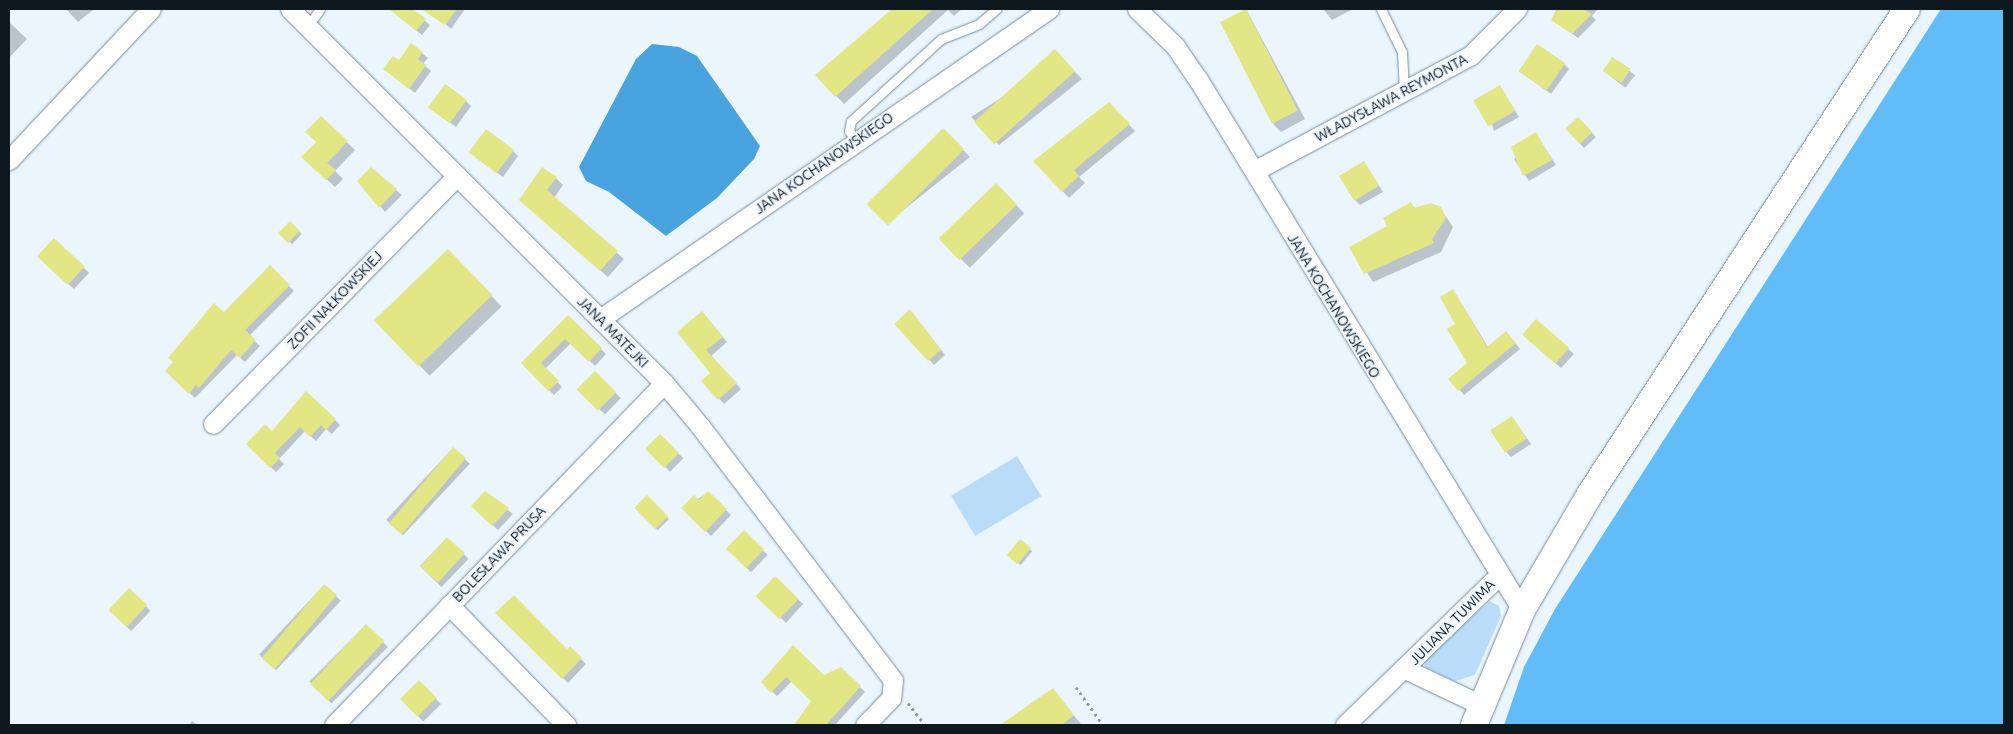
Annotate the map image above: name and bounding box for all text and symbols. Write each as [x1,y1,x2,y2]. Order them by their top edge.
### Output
street label: WŁADYSŁAWA REYMONTA [1312,51,1470,145]
street label: JANA KOCHANOWSKIEGO [751,109,897,217]
street label: JANA KOCHANOWSKIEGO [1284,231,1384,381]
street label: ZOFII NAŁKOWSKIEJ [284,248,386,352]
street label: JANA MATEJKI [574,293,652,371]
street label: BOLESŁAWA PRUSA [449,503,549,605]
street label: JULIANA TUWIMA [1406,576,1498,668]

